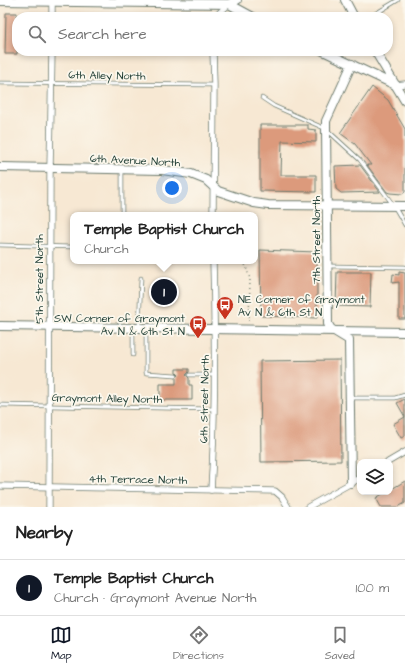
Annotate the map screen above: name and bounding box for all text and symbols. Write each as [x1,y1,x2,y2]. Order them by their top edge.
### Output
search box [12,12,393,56]
icon: search [26,23,48,45]
text: Search here [58,24,147,45]
street label: 6th Alley North [68,67,146,85]
street label: 6th Avenue North [89,151,181,170]
your location [162,178,182,198]
street label: 7th Street North [309,195,324,284]
popup [70,212,258,264]
text: Temple Baptist Church [84,219,244,240]
street label: 5th Street North [32,234,47,324]
text: Church [84,240,128,258]
pin: 1 [151,277,177,307]
place label: NE Corner of Graymont Av N & 6th St N [238,292,365,320]
bus stop icon: NE Corner of Graymont Av N & 6th St N [215,295,235,320]
place label: SW Corner of Graymont Av N & 6th St N [54,311,186,339]
bus stop icon: SW Corner of Graymont Av N & 6th St N [188,314,208,339]
street label: 6th Street North [196,354,213,443]
street label: Graymont Alley North [52,390,163,408]
map controls [357,459,393,495]
button: layers [357,459,393,495]
street label: 4th Terrace North [89,471,188,488]
text: Nearby [16,521,73,545]
text: Temple Baptist Church [54,568,213,589]
text: 1 [28,579,30,597]
text: 100 m [356,579,389,597]
text: Church · Graymont Avenue North [54,589,256,607]
tab: Map [50,624,72,663]
tab: Directions [173,624,224,663]
tab: Saved [325,624,355,663]

